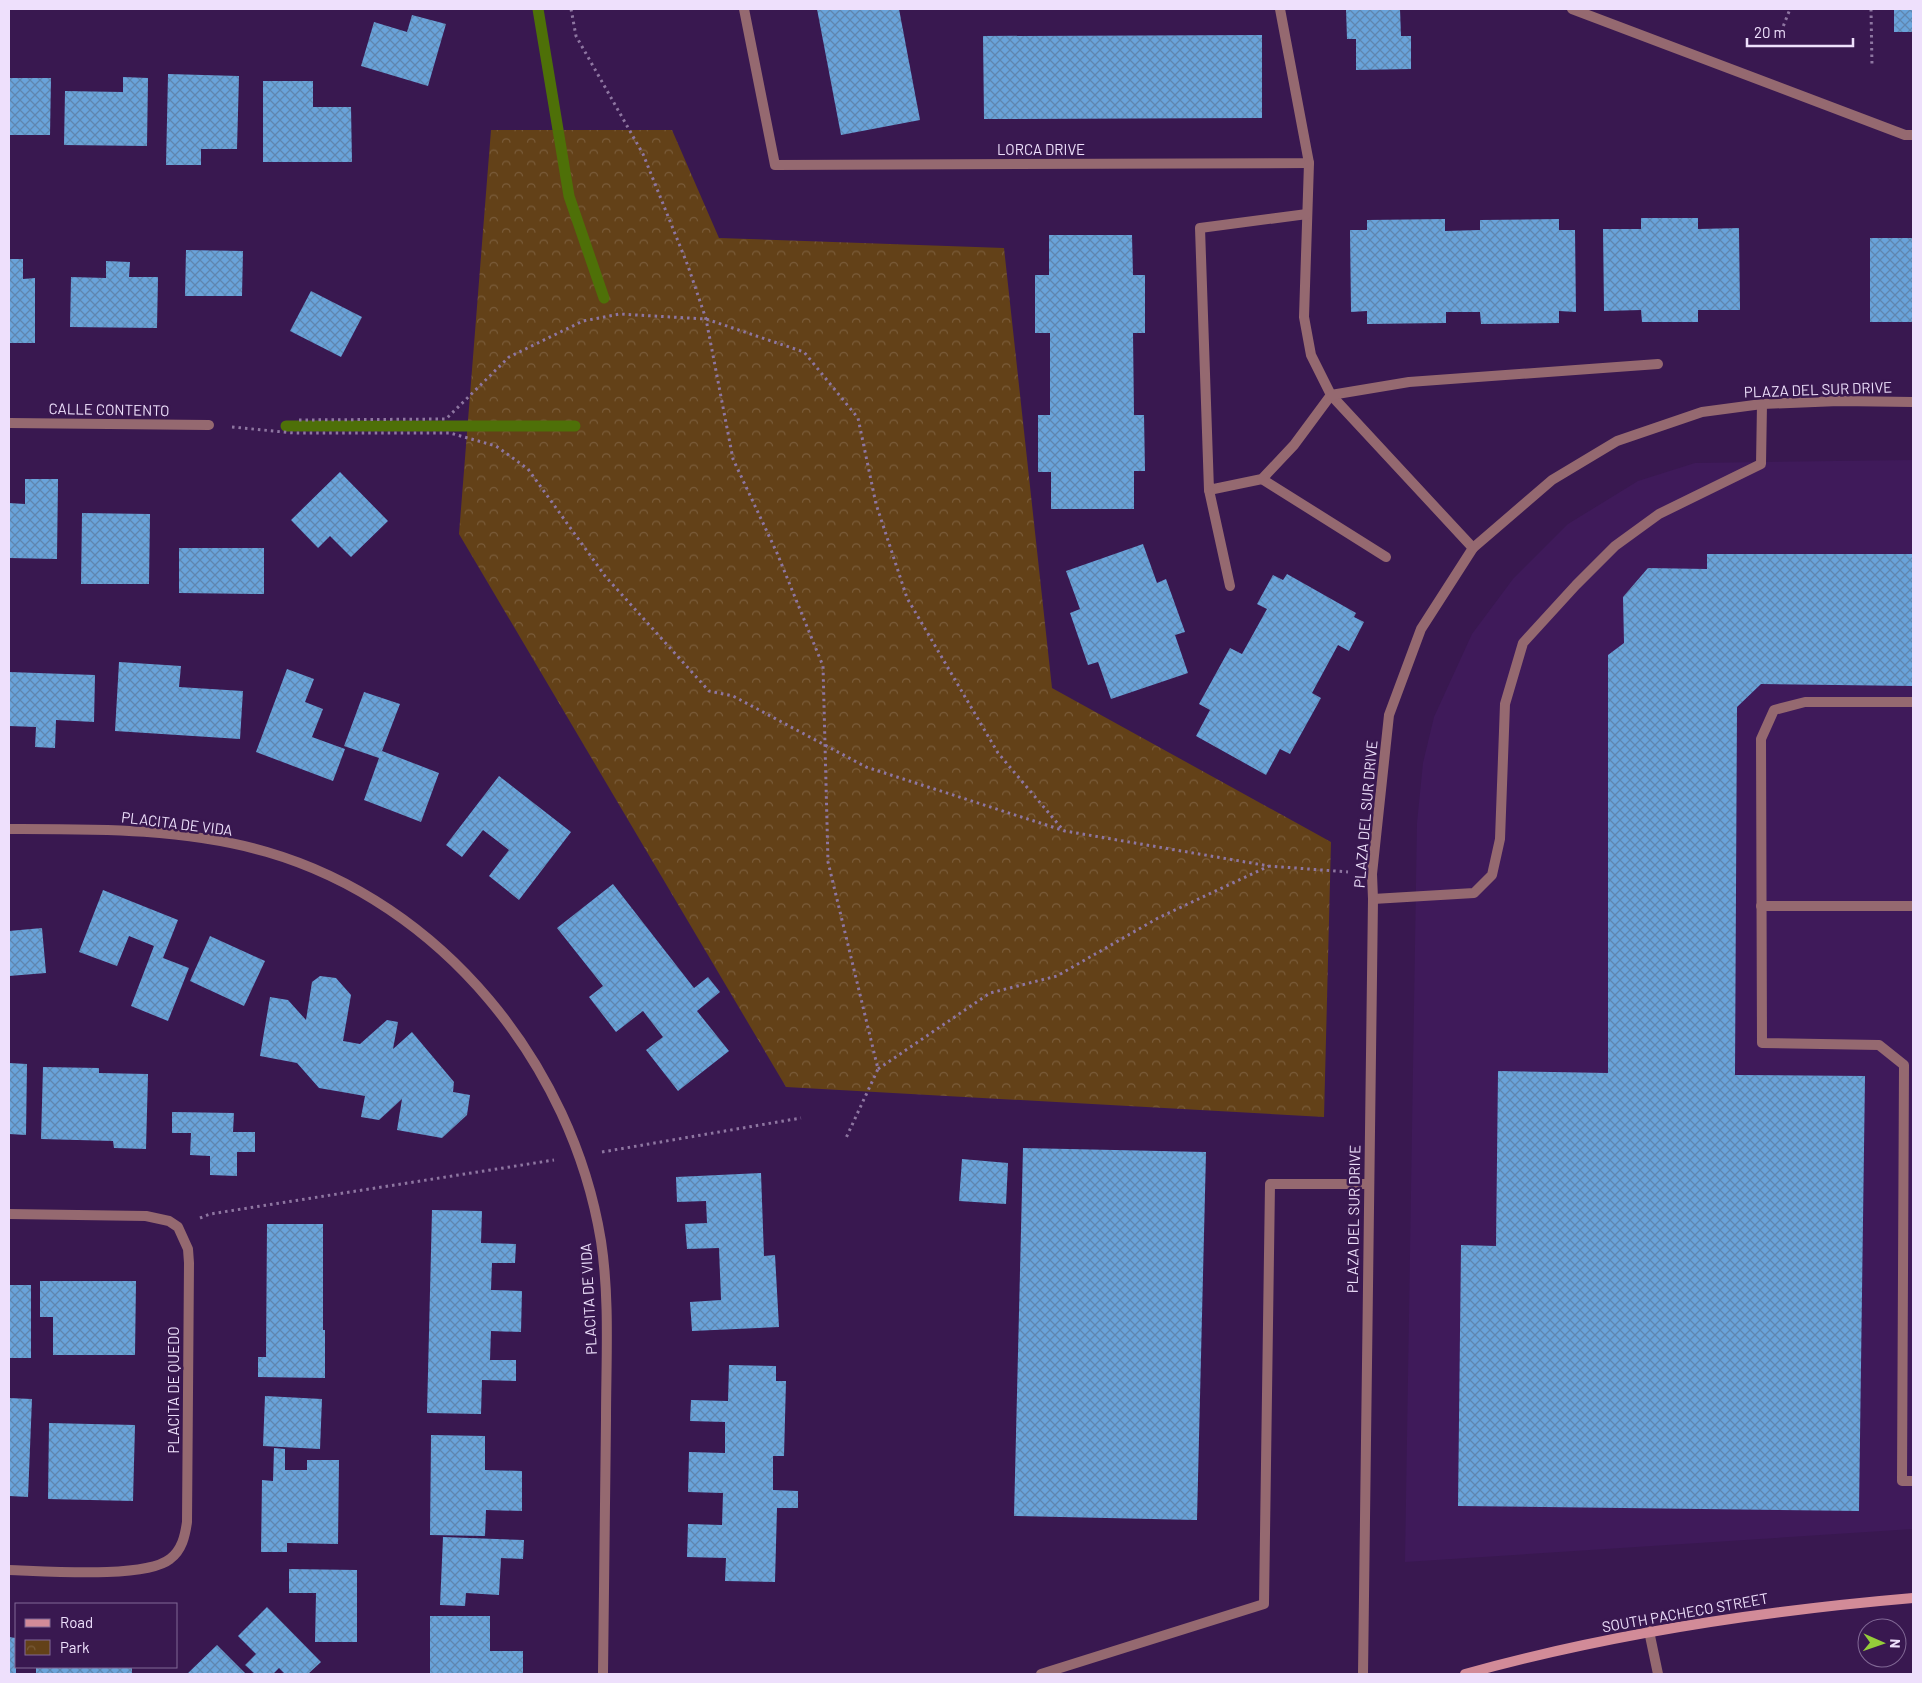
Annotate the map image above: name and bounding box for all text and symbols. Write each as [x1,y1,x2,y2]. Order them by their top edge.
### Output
scale bar [1747,15,1853,47]
text: 20 m [1754,23,1786,41]
street label: LORCA DRIVE [997,140,1085,158]
street label: PLAZA DEL SUR DRIVE [1744,377,1892,401]
street label: CALLE CONTENTO [48,399,170,419]
street label: PLAZA DEL SUR DRIVE [1350,739,1380,889]
street label: PLACITA DE VIDA [120,807,234,839]
street label: PLAZA DEL SUR DRIVE [1343,1145,1363,1293]
street label: PLACITA DE VIDA [576,1243,600,1355]
street label: PLACITA DE QUEDO [164,1326,182,1454]
street label: SOUTH PACHECO STREET [1600,1588,1770,1636]
legend [15,1603,178,1668]
text: Road [60,1613,93,1631]
north arrow [1857,1618,1907,1668]
text: Park [60,1638,90,1656]
text: N [1887,1639,1904,1648]

